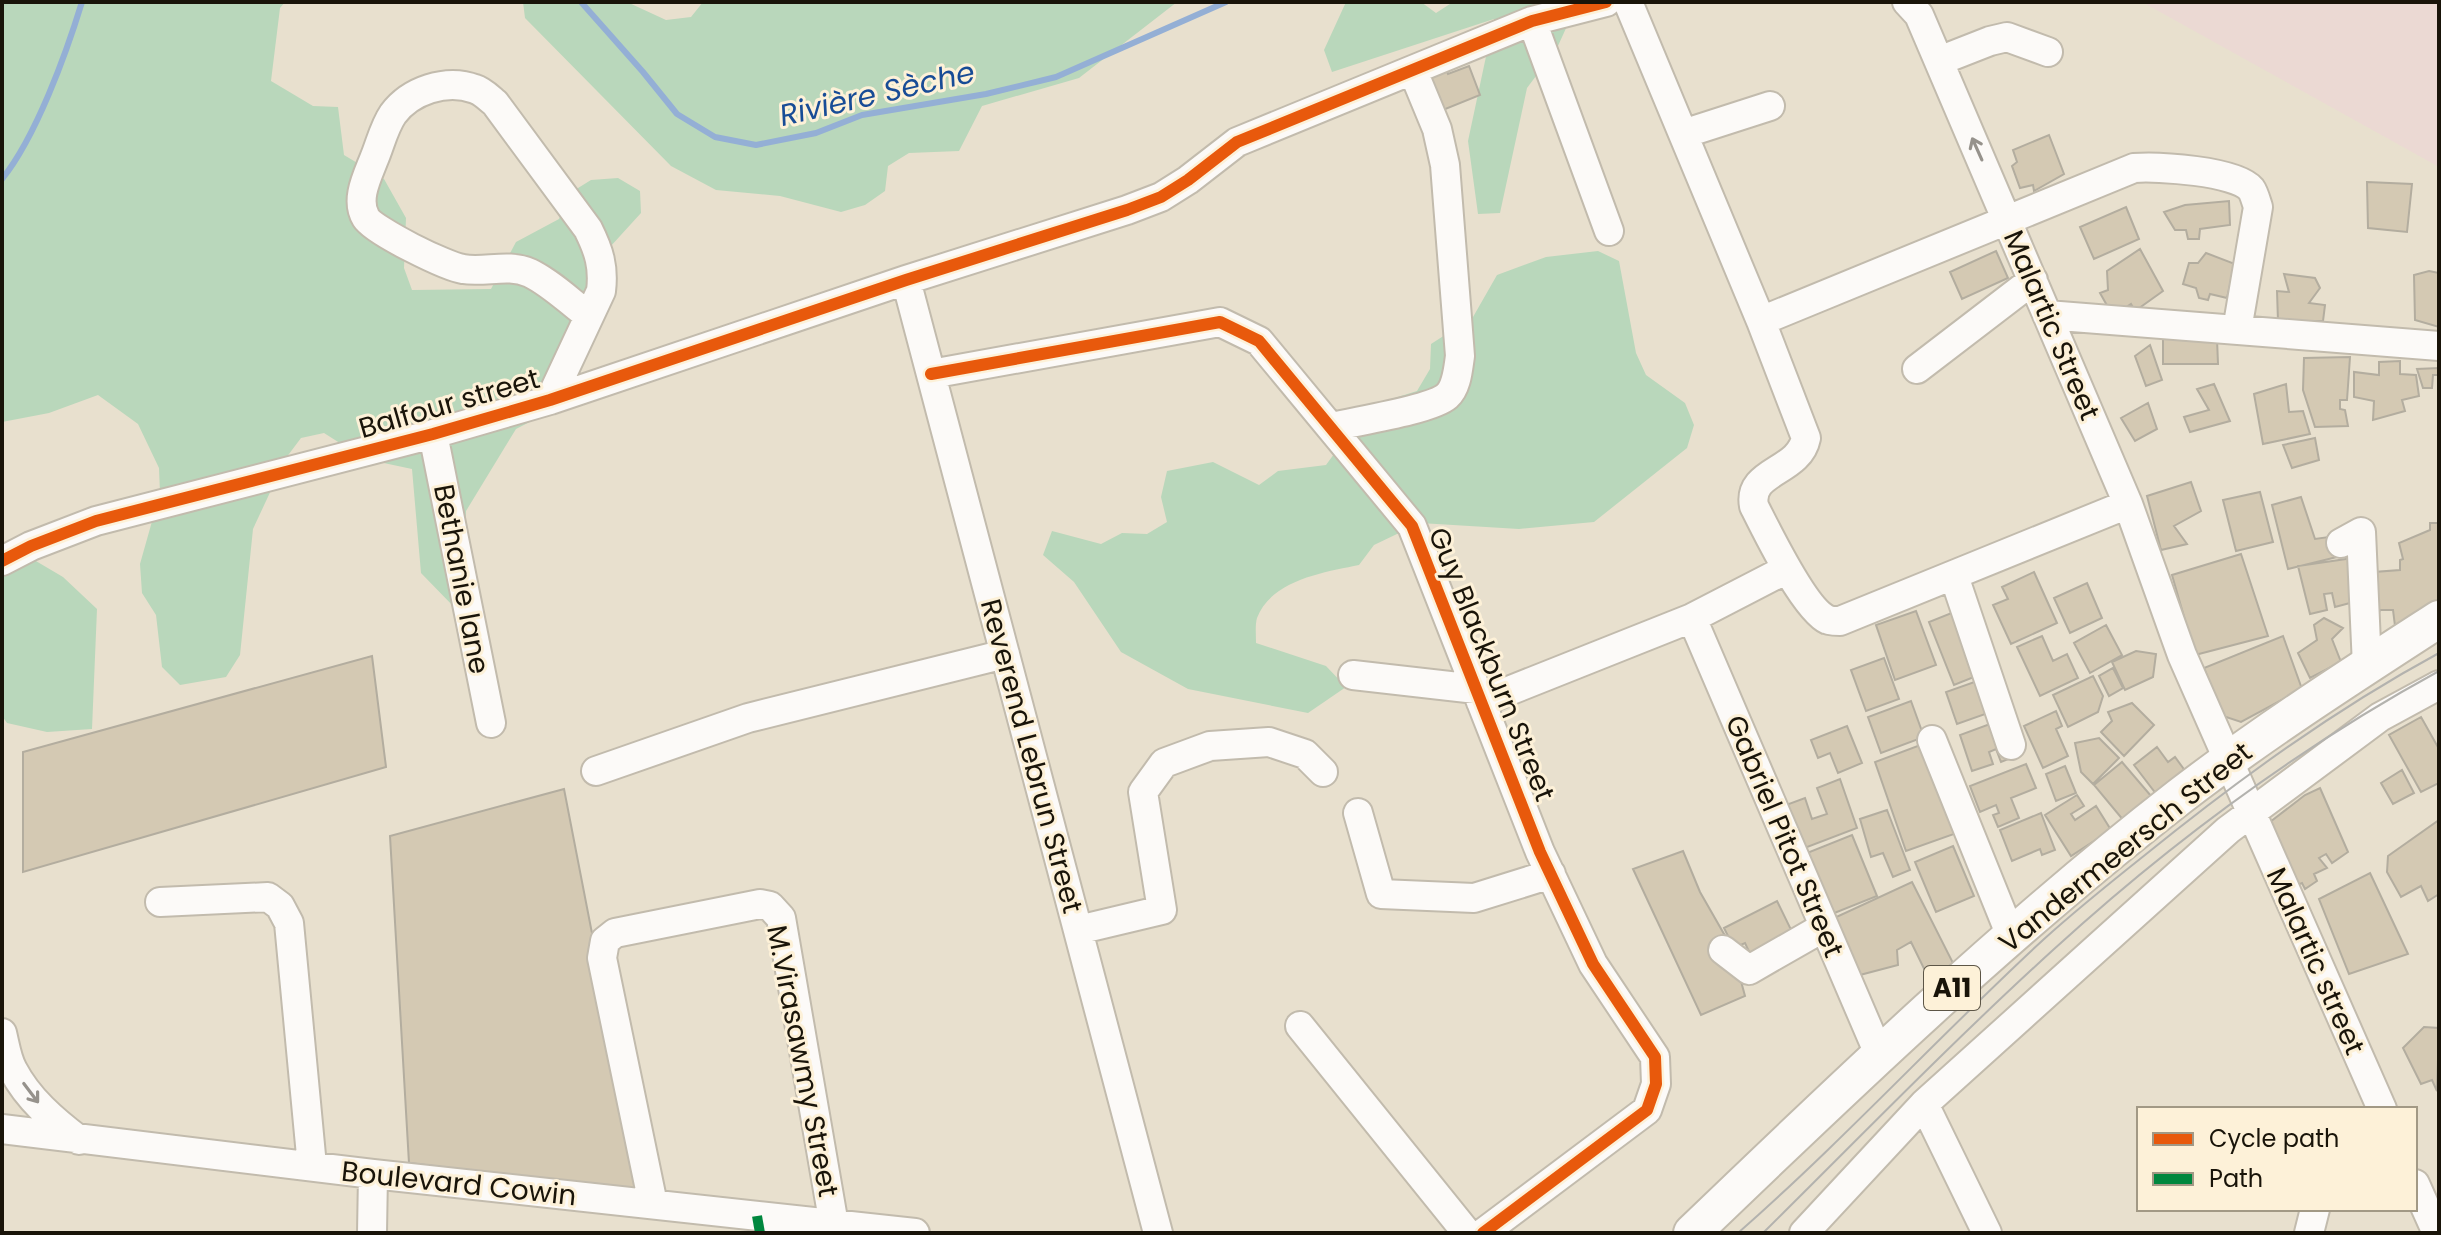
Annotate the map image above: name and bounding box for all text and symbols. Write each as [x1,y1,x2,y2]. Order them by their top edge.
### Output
water label: Rivière Sèche [775,50,979,137]
one-way arrow [1969,137,1984,162]
street label: Malartic Street [1994,224,2109,426]
street label: Balfour street [354,359,544,448]
street label: Bethanie lane [424,481,499,677]
street label: Guy Blackburn Street [1419,522,1564,807]
street label: Reverend Lebrun Street [971,595,1092,918]
street label: Gabriel Pitot Street [1716,709,1853,963]
street label: Vandermeersch Street [1990,733,2260,962]
street label: Malartic street [2257,861,2374,1061]
street label: M.Virasawmy Street [757,922,848,1200]
road number: A11 [1924,966,1980,1010]
one-way arrow [22,1082,39,1104]
legend [2137,1107,2417,1211]
text: Cycle path [2209,1122,2339,1155]
street label: Boulevard Cowin [340,1152,578,1215]
text: Path [2209,1162,2263,1195]

